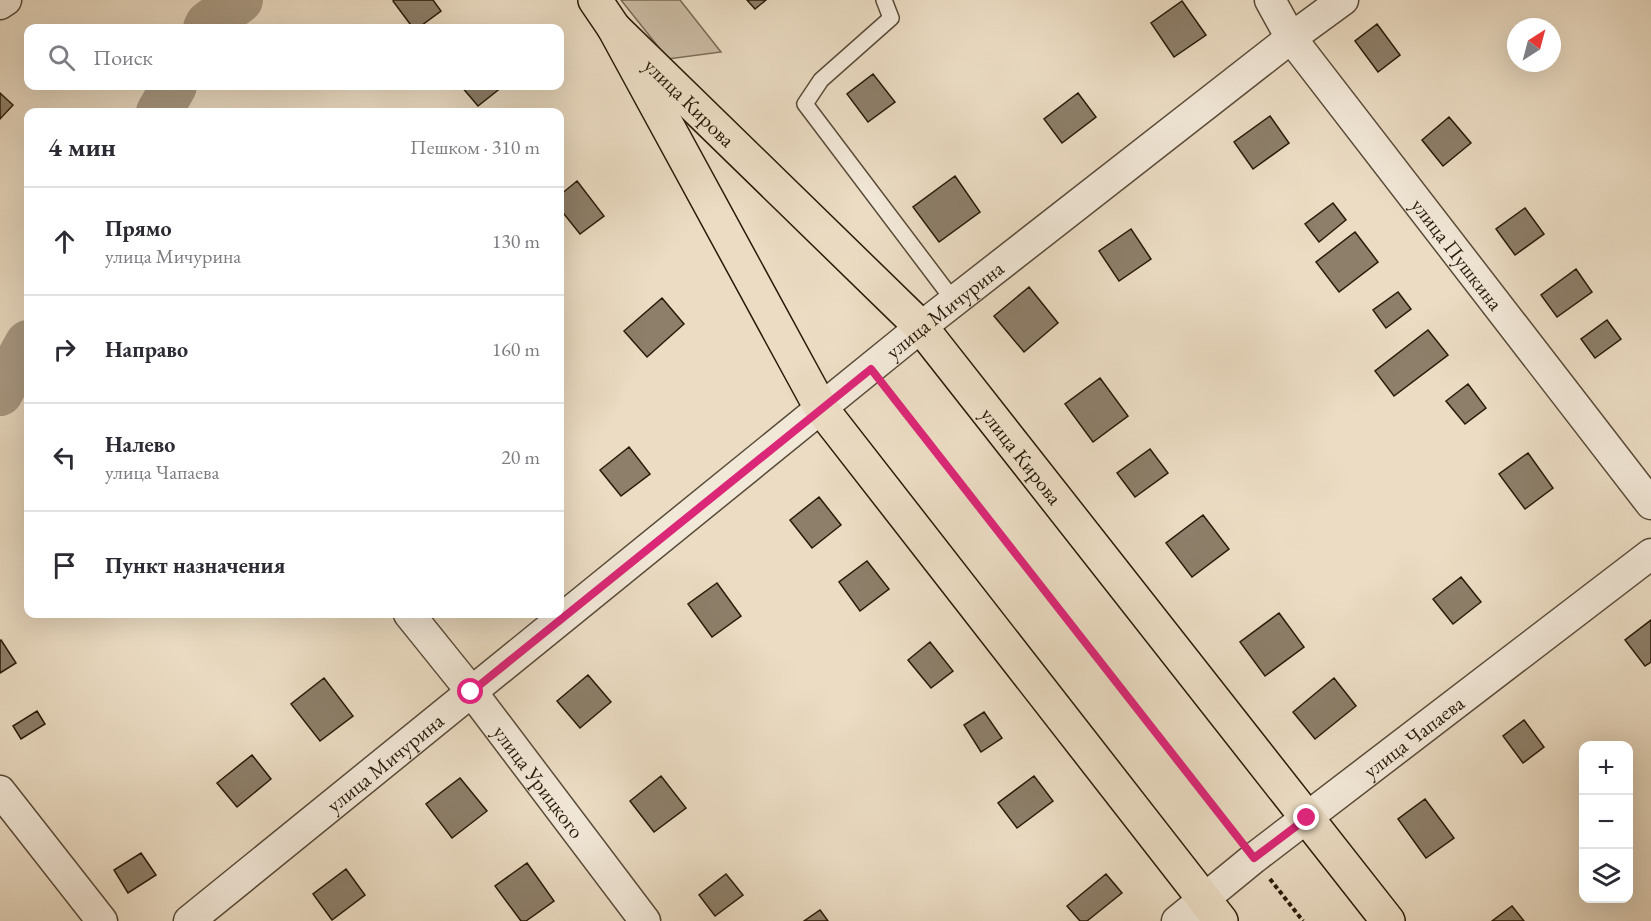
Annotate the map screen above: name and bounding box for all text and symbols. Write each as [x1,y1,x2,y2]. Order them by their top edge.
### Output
north arrow [1507,18,1561,72]
search box [24,24,564,90]
icon: search [45,41,78,74]
text: Поиск [93,43,153,72]
street label: улица Кирова [639,52,742,153]
text: 4 мин [48,130,116,164]
text: Пешком · 310 m [410,134,540,160]
street label: улица Пушкина [1406,192,1510,316]
text: Прямо [105,214,172,243]
icon: ahead [48,225,81,258]
text: 130 m [492,228,540,254]
text: улица Мичурина [105,243,241,269]
street label: улица Мичурина [880,254,1009,364]
icon: right [48,333,81,366]
text: Направо [105,335,188,364]
text: 160 m [492,336,540,362]
street label: улица Кирова [975,401,1069,510]
text: Налево [105,430,175,459]
icon: left [48,441,81,474]
text: 20 m [501,444,540,470]
text: улица Чапаева [105,459,220,485]
icon: arrive [48,549,81,582]
text: Пункт назначения [105,551,285,580]
route start [457,678,483,704]
street label: улица Чапаева [1357,688,1470,783]
street label: улица Мичурина [321,706,449,818]
street label: улица Урицкого [488,719,591,843]
map controls [1579,741,1633,903]
button: + [1579,741,1633,795]
button: − [1579,795,1633,849]
route end [1293,804,1319,830]
button: layers [1579,849,1633,903]

